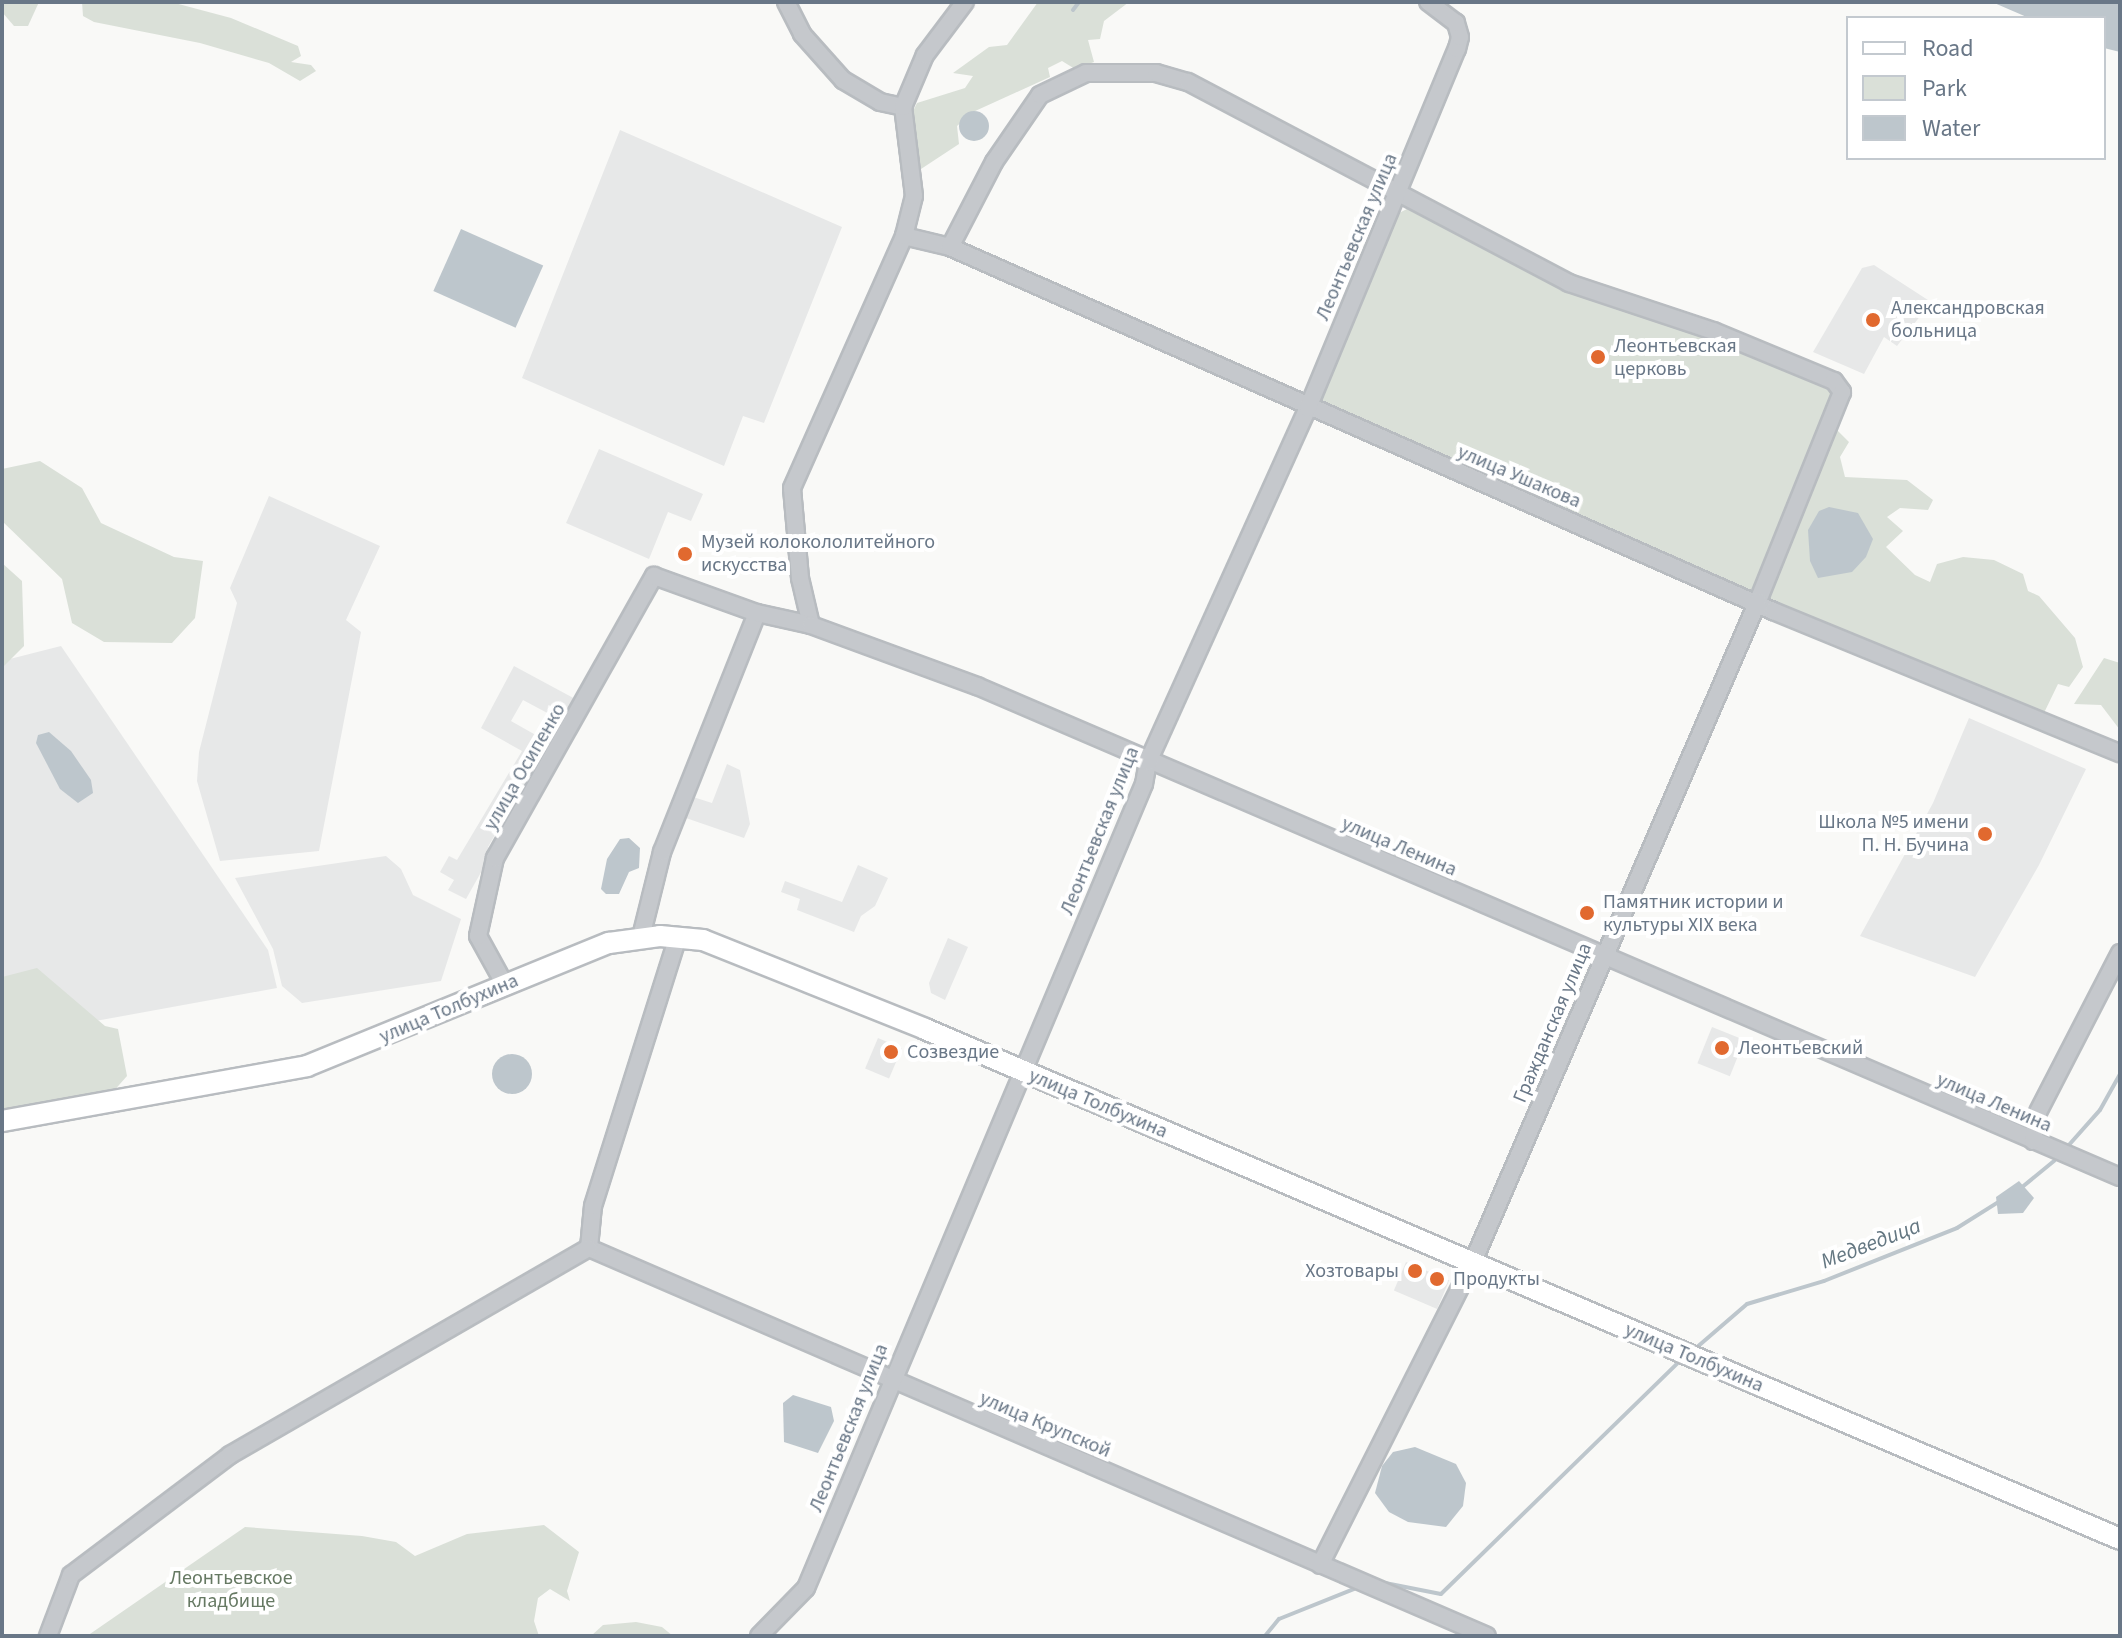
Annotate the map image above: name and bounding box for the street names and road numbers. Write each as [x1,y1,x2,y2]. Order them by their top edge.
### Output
street label: Леонтьевская улица [1311,150,1403,324]
street label: улица Ушакова [1454,440,1584,514]
street label: улица Осипенко [479,699,571,835]
street label: Леонтьевская улица [1055,743,1145,919]
street label: улица Ленина [1338,812,1460,882]
street label: Гражданская улица [1508,939,1598,1107]
street label: улица Толбухина [376,969,522,1049]
street label: улица Толбухина [1025,1064,1171,1144]
street label: улица Ленина [1933,1068,2055,1138]
street label: улица Толбухина [1621,1318,1767,1398]
street label: Леонтьевская улица [804,1340,894,1516]
street label: улица Крупской [976,1387,1114,1463]

